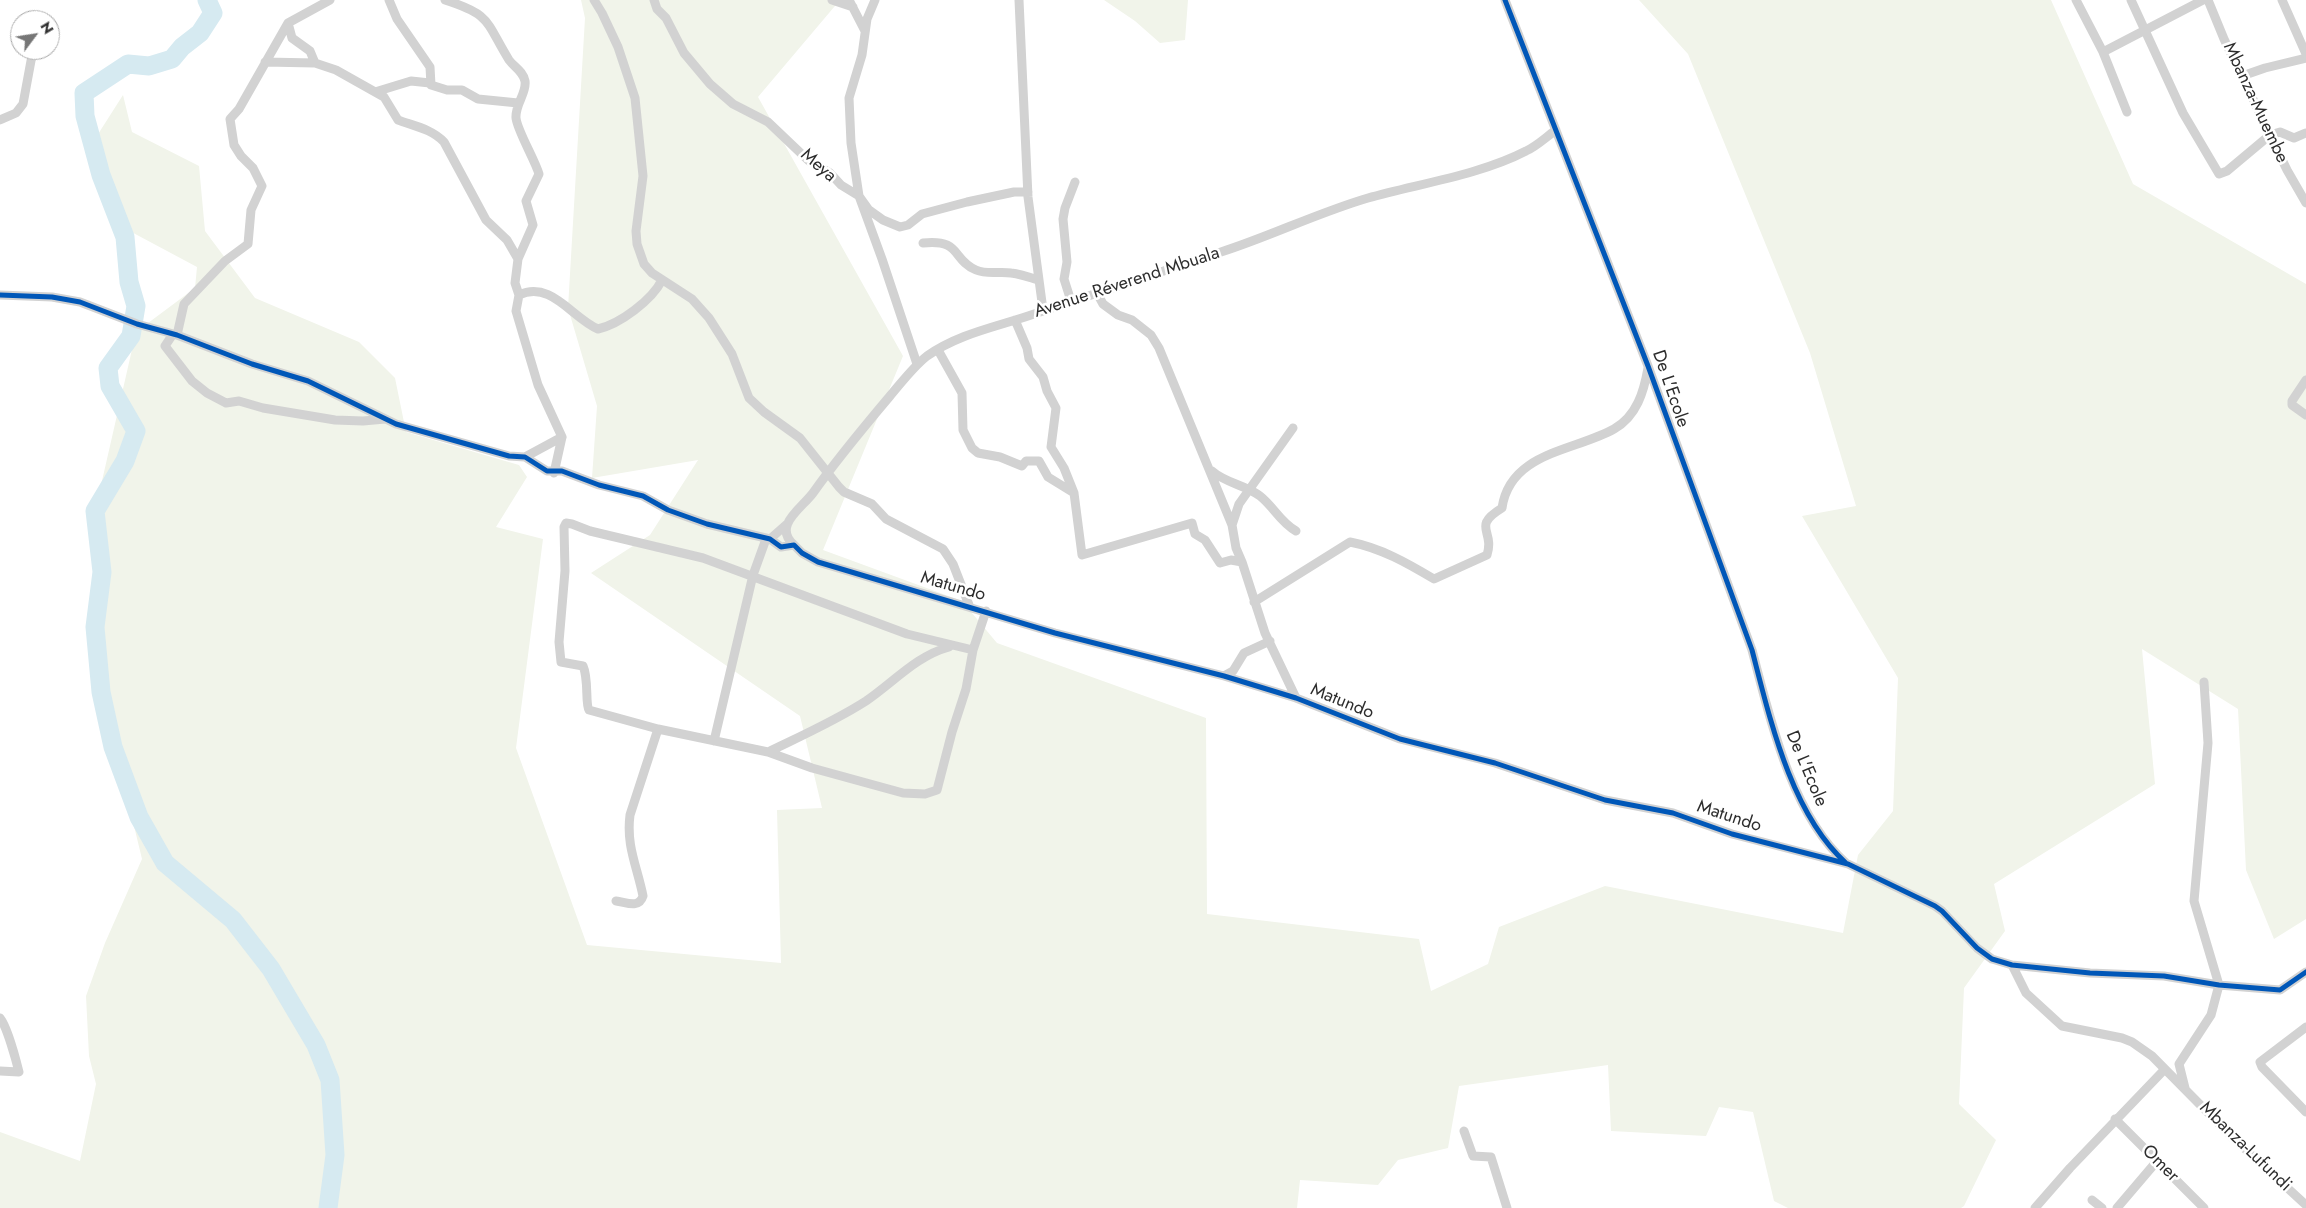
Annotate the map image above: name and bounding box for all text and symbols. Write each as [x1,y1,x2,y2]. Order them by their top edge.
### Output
north arrow [10,10,60,60]
text: N [36,18,58,38]
street label: Mbanza-Muembe [2218,39,2292,167]
street label: Meya [796,145,840,187]
street label: Avenue Réverend Mbuala [1032,243,1222,323]
street label: De L'Ecole [1647,348,1693,430]
street label: Matundo [918,567,988,607]
street label: Matundo [1307,680,1377,724]
street label: De L'Ecole [1780,728,1832,810]
street label: Matundo [1694,796,1764,838]
street label: Mbanza-Lufundi [2194,1098,2296,1196]
street label: Omer [2137,1141,2183,1187]

